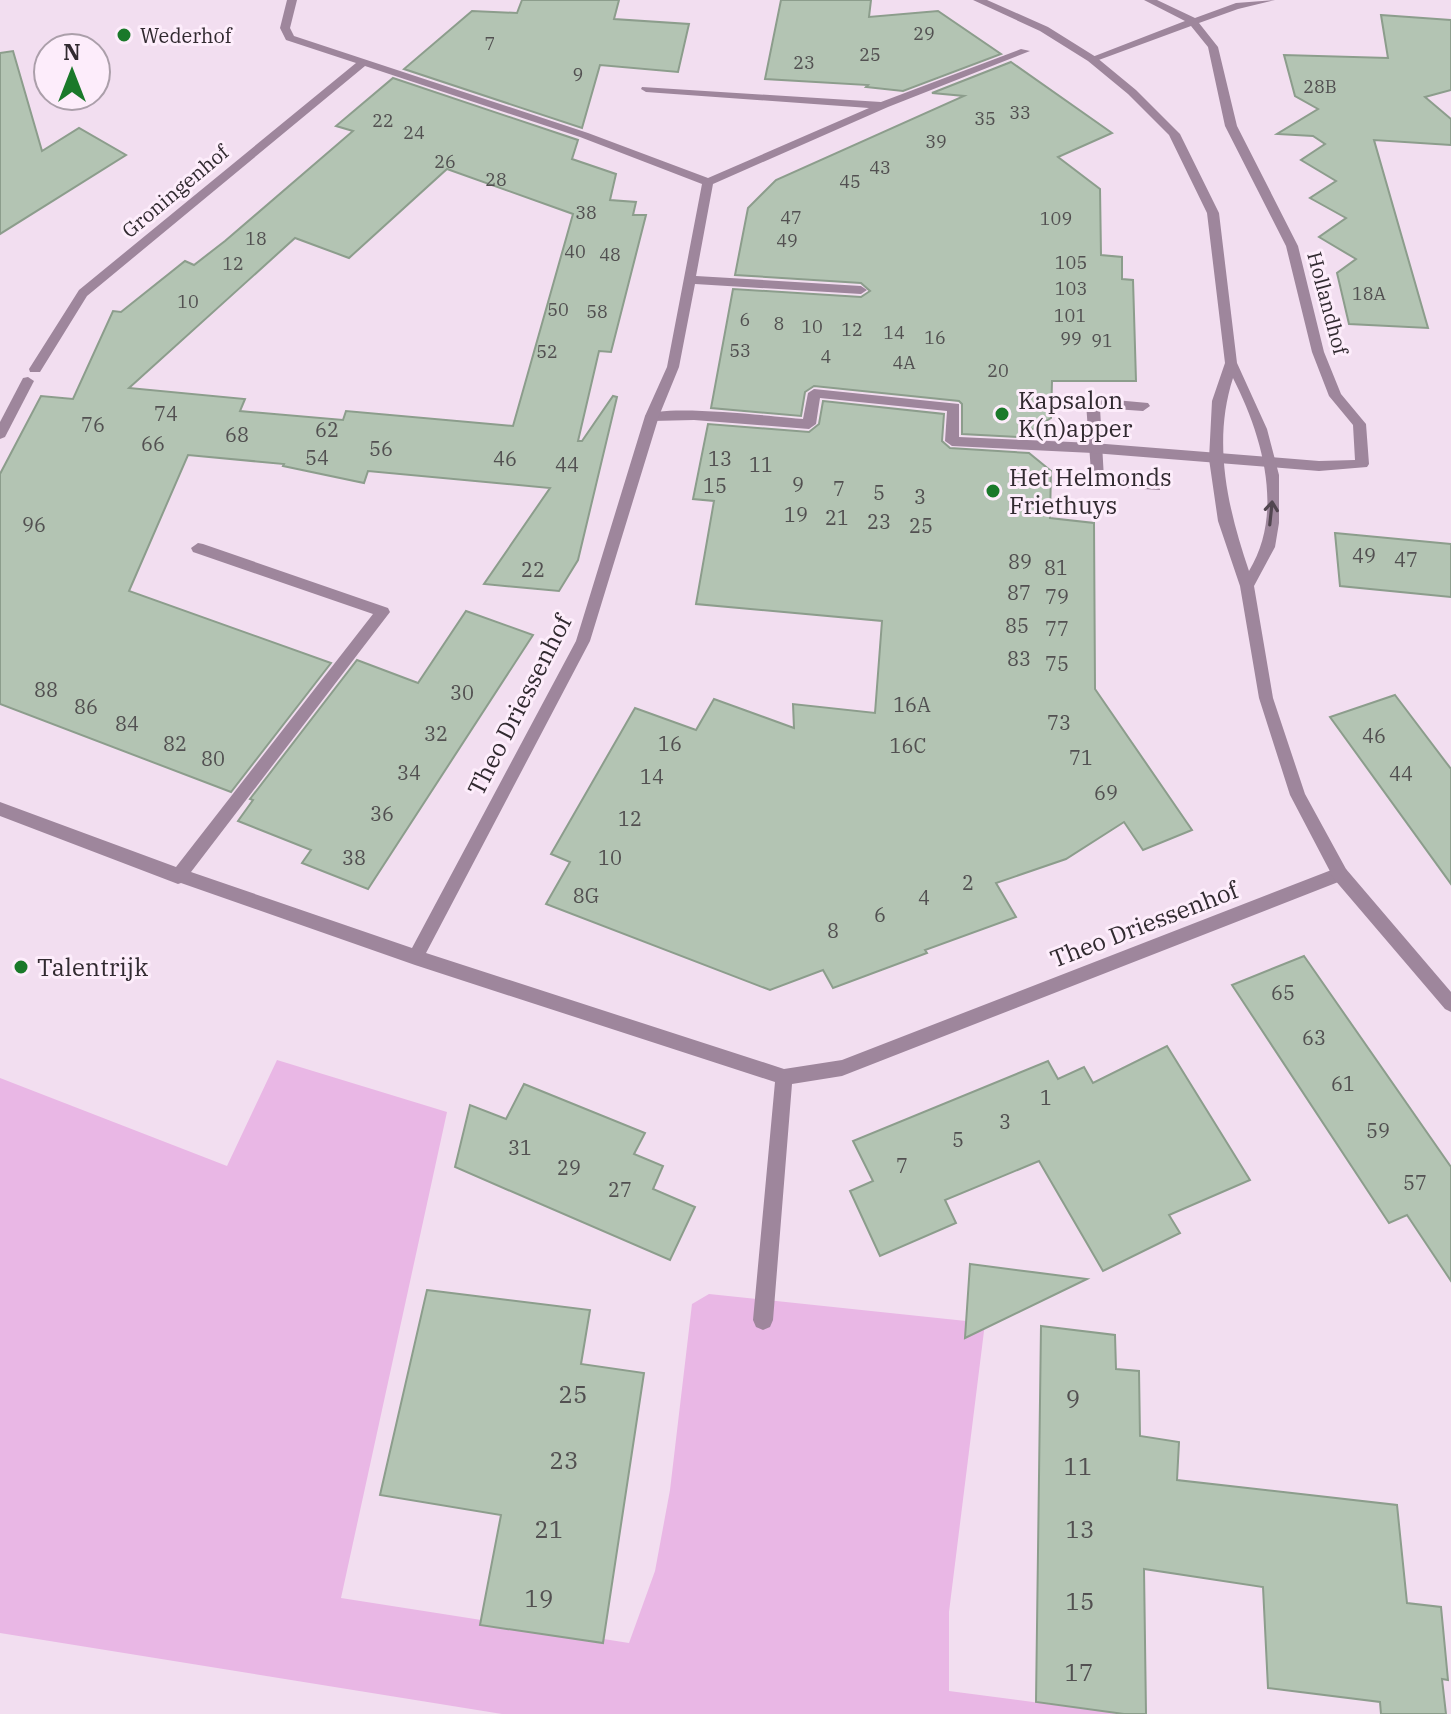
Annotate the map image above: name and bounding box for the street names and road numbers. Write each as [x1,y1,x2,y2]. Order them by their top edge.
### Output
street label: Groningenhof [116,138,235,243]
street label: Hollandhof [1301,249,1355,358]
street label: Theo Driessenhof [460,608,579,801]
street label: Theo Driessenhof [1046,873,1244,975]

